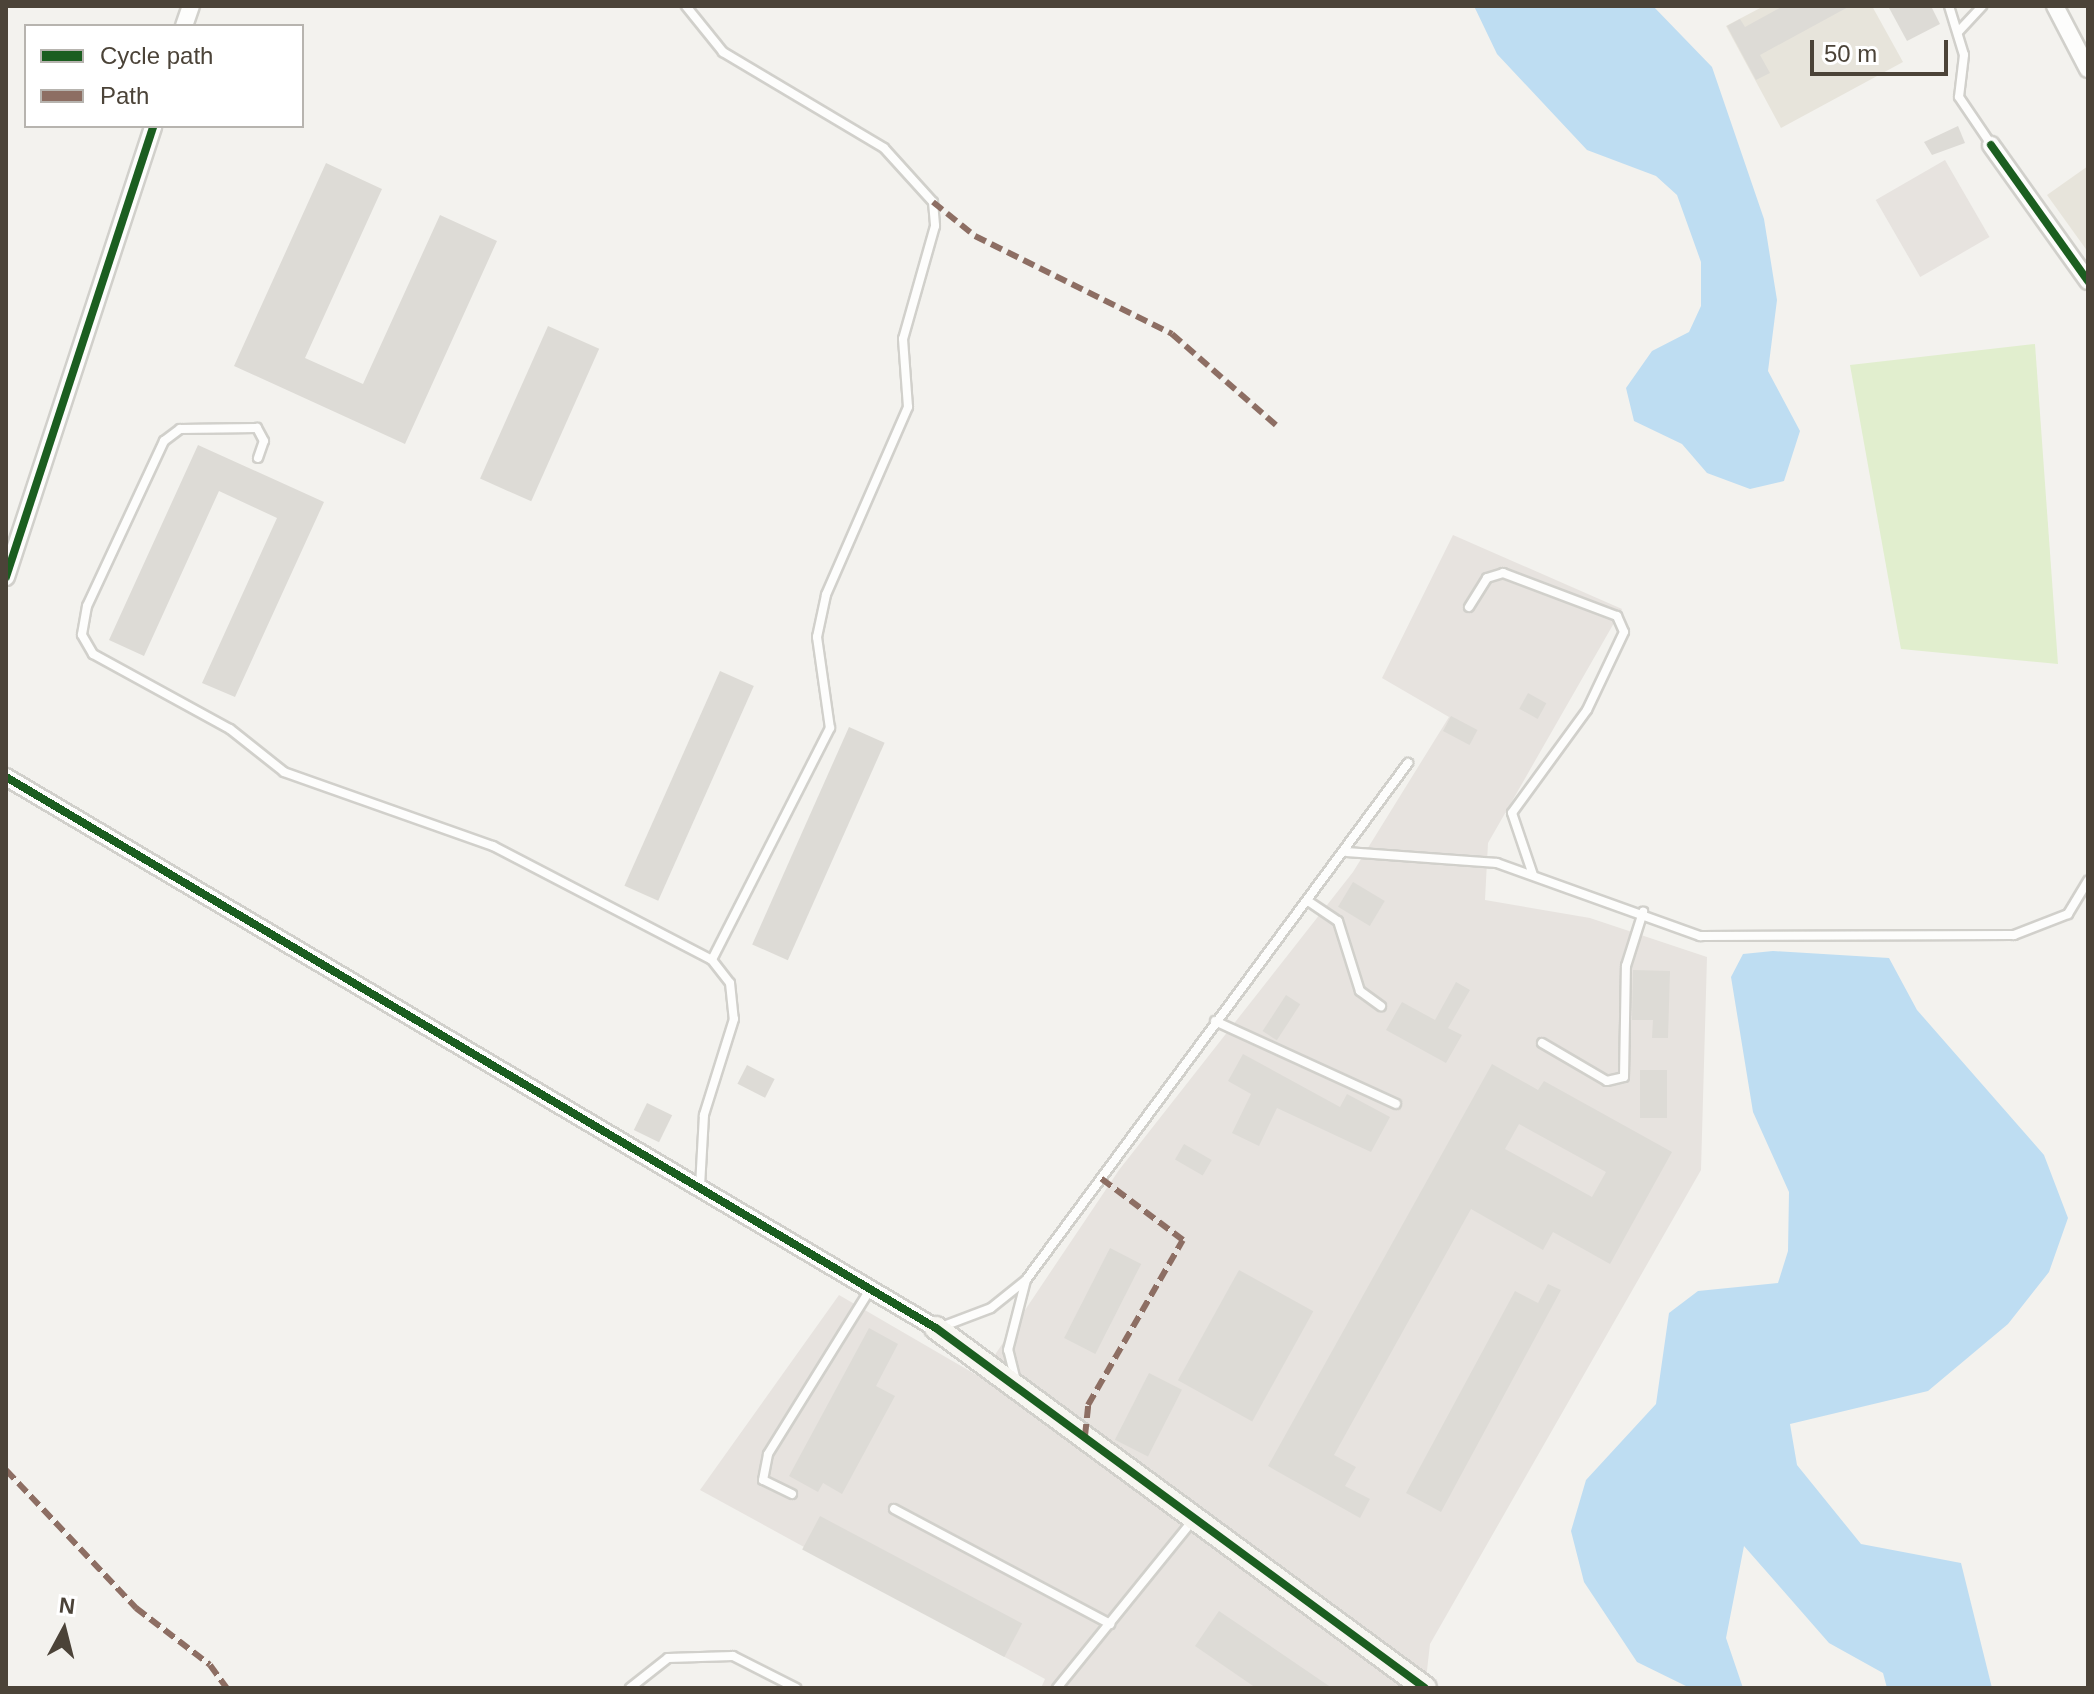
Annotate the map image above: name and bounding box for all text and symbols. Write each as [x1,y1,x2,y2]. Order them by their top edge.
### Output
legend [24,24,304,128]
scale bar [1814,24,1952,74]
text: 50 m [1824,40,1877,67]
text: Cycle path [100,42,213,69]
text: Path [100,82,149,109]
north arrow [24,1590,104,1670]
text: N [58,1592,76,1619]

